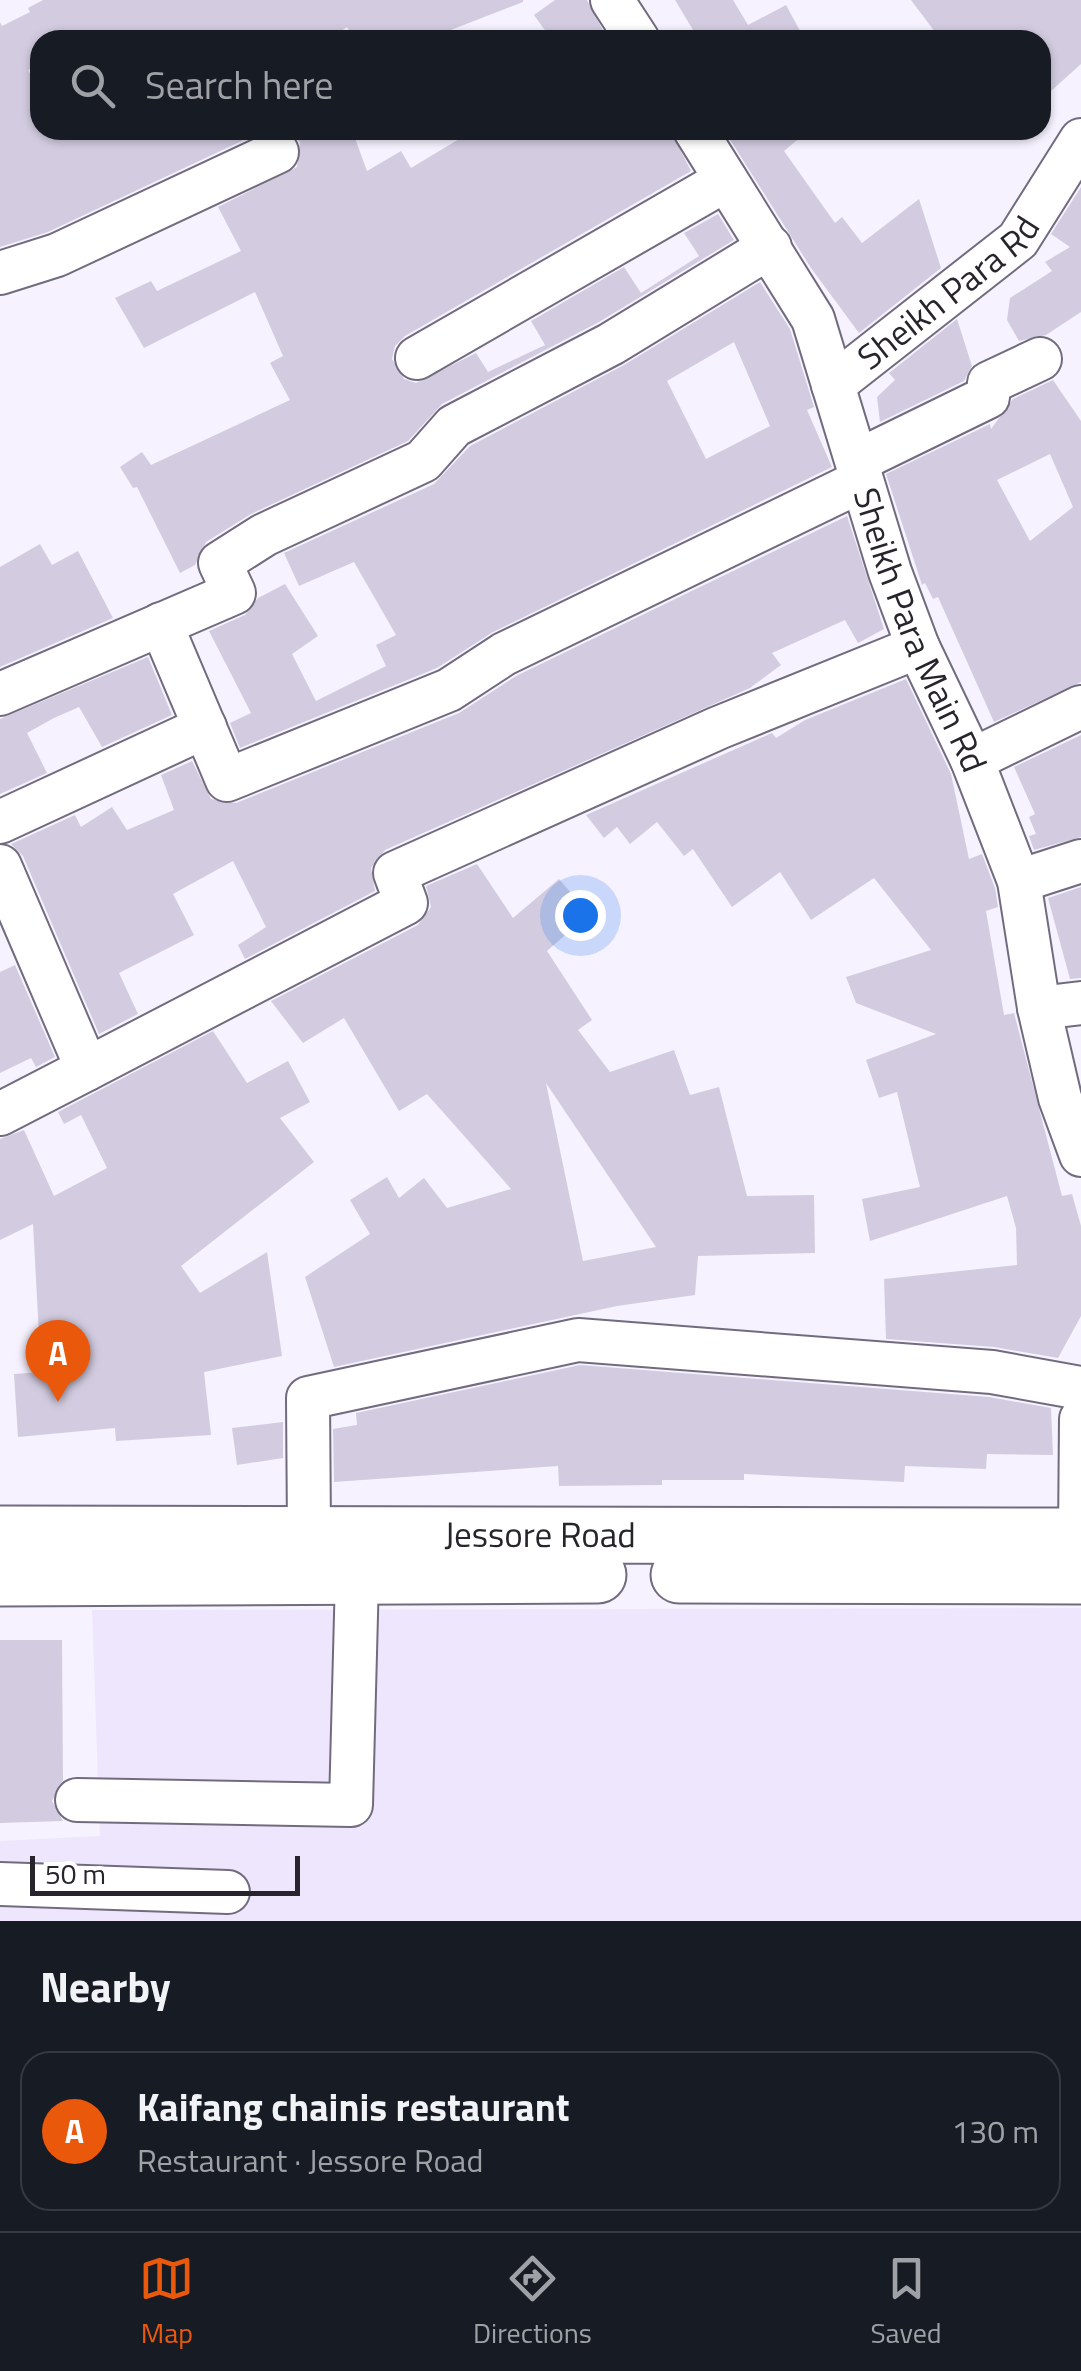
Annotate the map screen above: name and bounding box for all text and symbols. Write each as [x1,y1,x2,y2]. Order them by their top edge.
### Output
search box [30,30,1051,140]
text: Search here [145,56,333,114]
icon: search [65,58,120,113]
street label: Sheikh Para Rd [845,205,1053,383]
street label: Sheikh Para Main Rd [840,481,1002,780]
your location [555,890,606,941]
pin: A [26,1320,90,1402]
street label: Jessore Road [444,1507,636,1561]
scale bar [30,1851,300,1896]
text: 50 m [45,1852,106,1895]
text: Nearby [40,1954,171,2018]
text: Kaifang chainis restaurant [137,2078,570,2136]
text: A [65,2107,84,2155]
text: 130 m [951,2107,1039,2155]
text: Restaurant · Jessore Road [137,2136,483,2184]
tab: Map [139,2251,194,2354]
tab: Directions [473,2251,592,2354]
tab: Saved [870,2251,942,2354]

